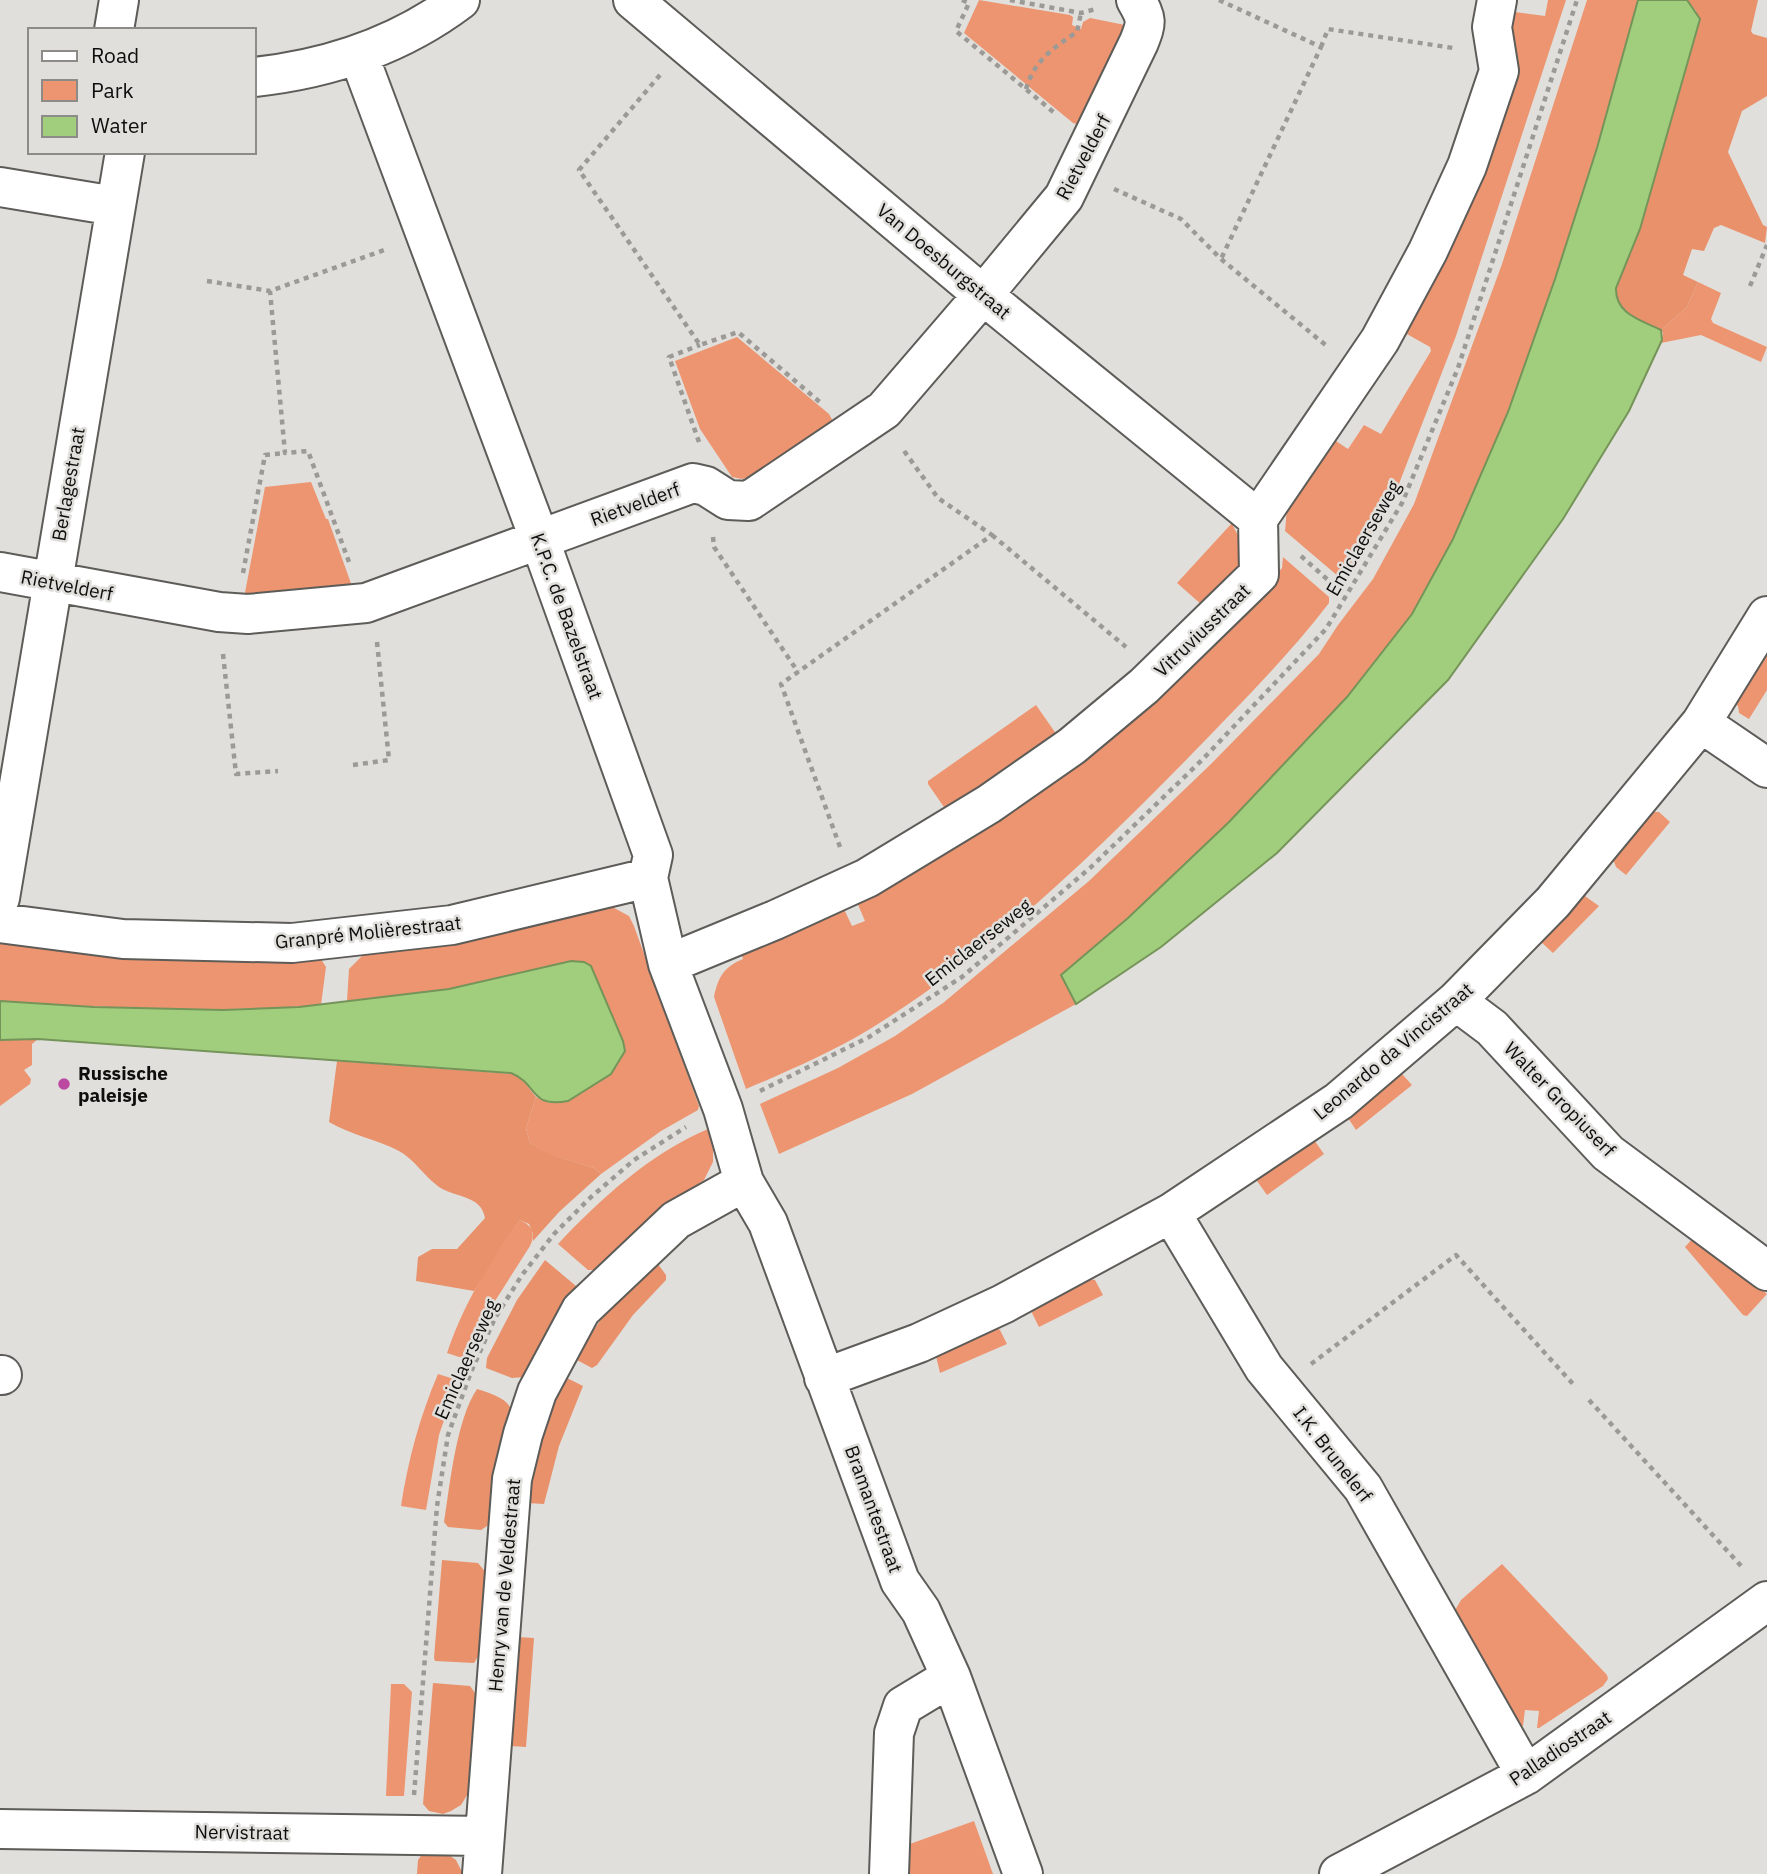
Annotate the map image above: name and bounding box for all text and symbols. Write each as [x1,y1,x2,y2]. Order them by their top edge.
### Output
legend [28,28,256,154]
text: Road [91,41,139,69]
text: Park [91,76,134,104]
street label: Rietvelderf [1050,110,1116,204]
text: Water [91,111,148,139]
street label: Van Doesburgstraat [872,198,1016,324]
street label: Berlagestraat [46,425,90,543]
street label: Emiclaerseweg [1320,476,1406,600]
street label: Rietvelderf [587,477,683,531]
street label: K.P.C. de Bazelstraat [526,529,608,703]
street label: Rietvelderf [19,564,115,606]
street label: Vitruviusstraat [1149,578,1255,682]
street label: Emiclaerseweg [920,893,1036,991]
street label: Granpré Molièrestraat [274,910,462,954]
street label: Leonardo da Vincistraat [1308,977,1478,1125]
street label: Walter Gropiuserf [1499,1036,1621,1162]
place label: Russische paleisje [78,1061,168,1107]
marker: Russische paleisje [56,1076,72,1092]
street label: Emiclaerseweg [429,1295,503,1423]
street label: I.K. Brunelerf [1288,1401,1378,1507]
street label: Bramantestraat [840,1442,908,1576]
street label: Henry van de Veldestraat [483,1477,525,1693]
street label: Palladiostraat [1504,1705,1616,1791]
street label: Nervistraat [194,1819,290,1845]

